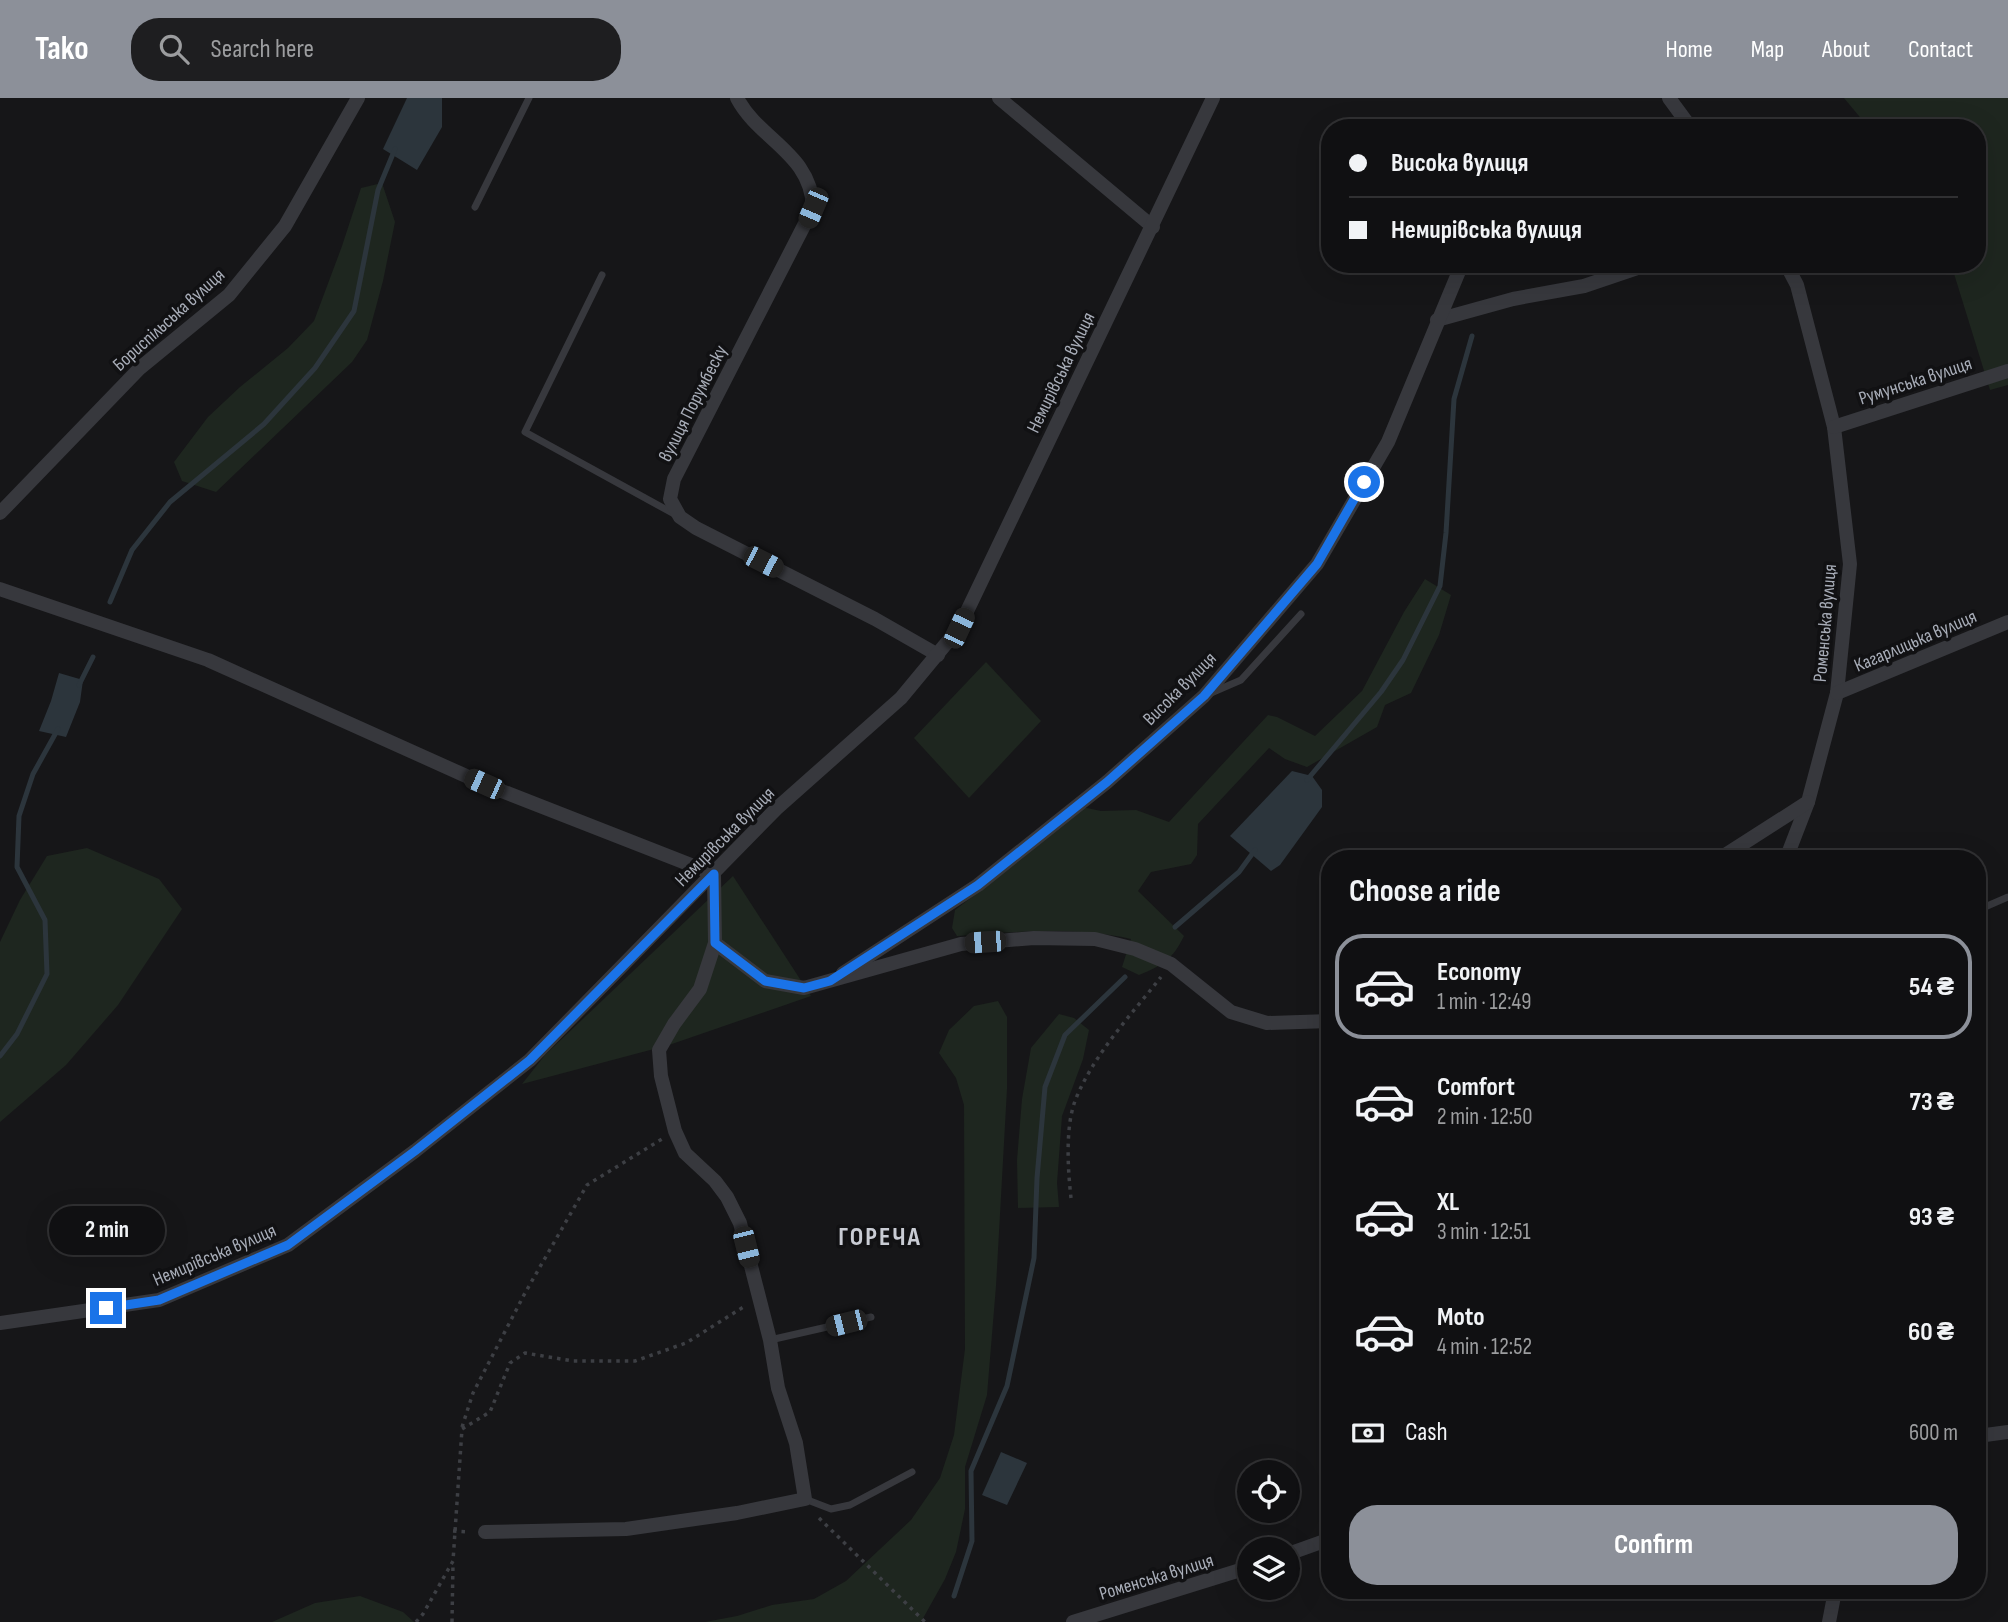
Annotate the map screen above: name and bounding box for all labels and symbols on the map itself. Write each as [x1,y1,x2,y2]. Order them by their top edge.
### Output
car [796,185,831,231]
street label: Бориспільська вулиця [108,264,230,376]
street label: Немирівська вулиця [1022,309,1101,437]
street label: вулиця Порумбеску [654,341,733,466]
street label: Румунська вулиця [1856,352,1975,411]
route start [1348,466,1380,498]
car [740,543,787,581]
street label: Роменська вулиця [1809,563,1842,683]
car [941,605,978,651]
street label: Кагарлицька вулиця [1851,605,1980,677]
street label: Висока вулиця [1139,648,1222,731]
car [461,766,508,802]
street label: Немирівська вулиця [670,782,780,892]
car [964,930,1007,954]
callout: 2 min [48,1206,164,1256]
street label: Немирівська вулиця [150,1219,280,1292]
district label: ГОРЕЧА [838,1222,922,1253]
car [731,1224,762,1270]
route end [90,1292,122,1324]
car [824,1308,869,1338]
street label: Роменська вулиця [1096,1549,1216,1606]

